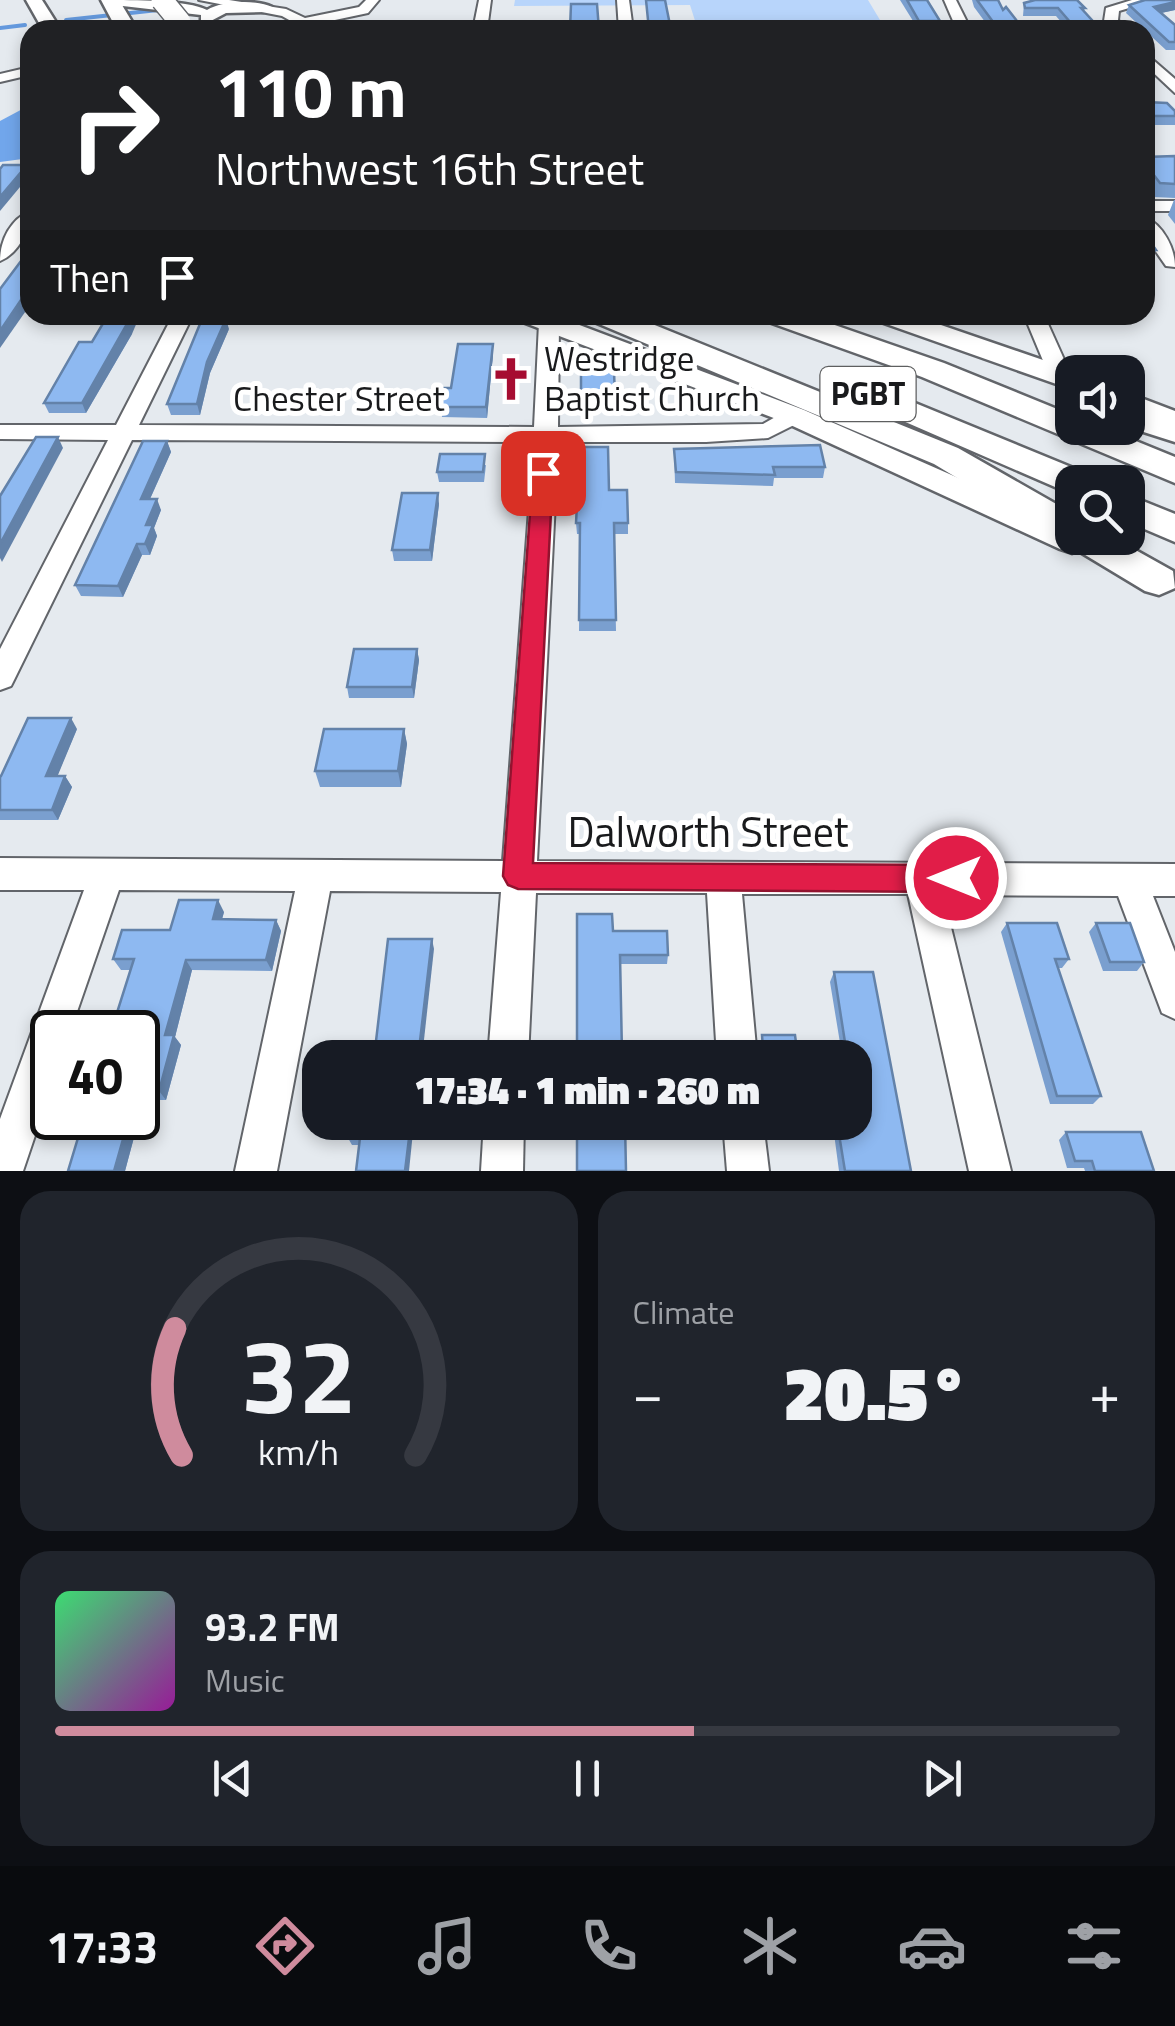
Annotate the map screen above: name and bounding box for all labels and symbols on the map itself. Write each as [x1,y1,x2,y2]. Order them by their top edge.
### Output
place label: Westridge Baptist Church [544,331,760,425]
church icon: Westridge Baptist Church [487,355,535,403]
road number: PGBT [820,367,916,421]
street label: Chester Street [233,371,445,425]
pin [501,431,586,516]
street label: Dalworth Street [567,799,849,863]
position arrow [904,826,1008,930]
speed limit sign: 40 [30,1010,160,1140]

